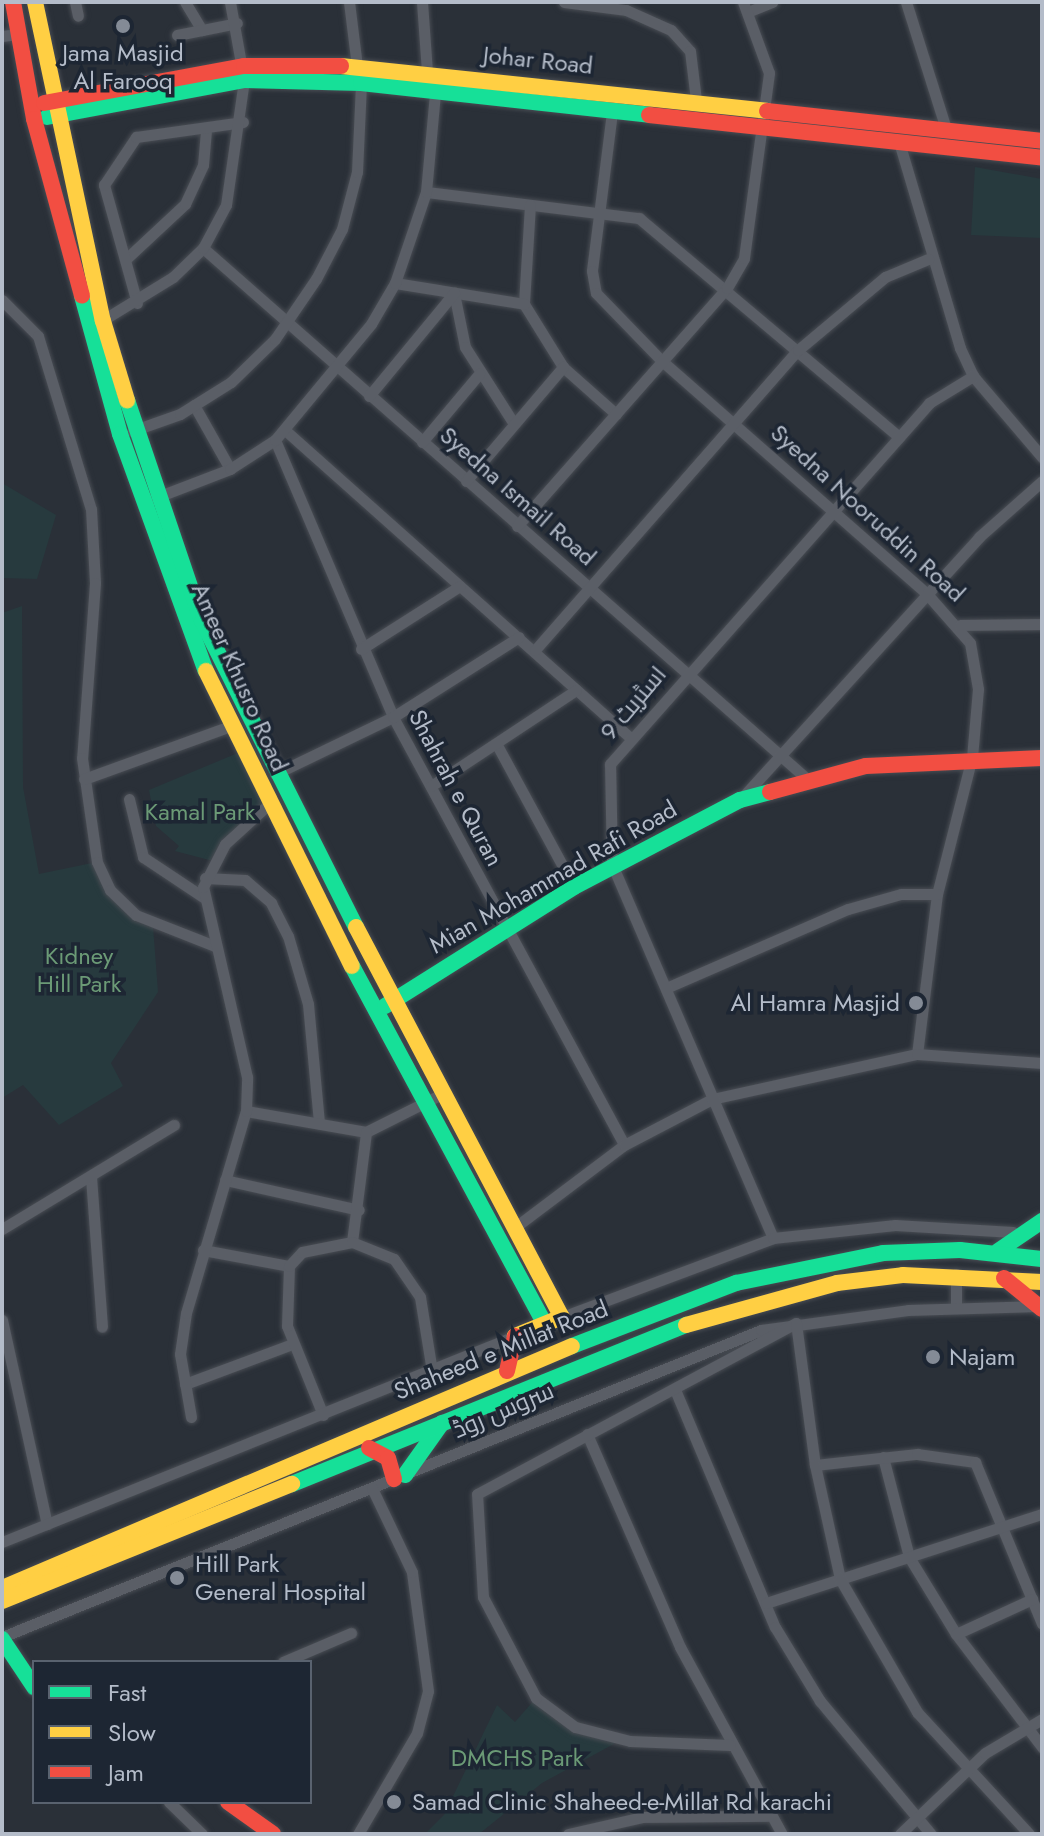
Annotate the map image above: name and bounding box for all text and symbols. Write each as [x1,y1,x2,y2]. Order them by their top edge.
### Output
marker: Jama Masjid Al Farooq [114,17,132,35]
place label: Jama Masjid Al Farooq [62,39,184,95]
street label: Johar Road [482,40,594,80]
street label: Syedna Nooruddin Road [765,418,971,608]
street label: Syedna Ismail Road [434,420,602,572]
street label: Ameer Khusro Road [186,578,294,776]
street label: اسٹریٹ 9 [594,660,672,746]
street label: Shahrah e Quran [403,705,509,871]
street label: Mian Mohammad Rafi Road [424,794,682,960]
park label: Kamal Park [145,798,255,826]
park label: Kidney Hill Park [37,942,121,998]
place label: Al Hamra Masjid [730,989,900,1017]
marker: Al Hamra Masjid [907,994,925,1012]
street label: Shaheed e Millat Road [390,1294,612,1406]
place label: Najam [949,1343,1015,1371]
marker: Najam [924,1348,942,1366]
street label: سروس روڈ [448,1376,558,1444]
place label: Hill Park General Hospital [195,1550,366,1606]
marker: Hill Park General Hospital [166,1567,188,1589]
legend [32,1660,312,1804]
text: Fast [108,1675,146,1710]
text: Slow [108,1715,156,1750]
park label: DMCHS Park [451,1744,583,1772]
text: Jam [108,1755,144,1790]
place label: Samad Clinic Shaheed-e-Millat Rd karachi [412,1788,832,1816]
marker: Samad Clinic Shaheed-e-Millat Rd karachi [383,1791,405,1813]

